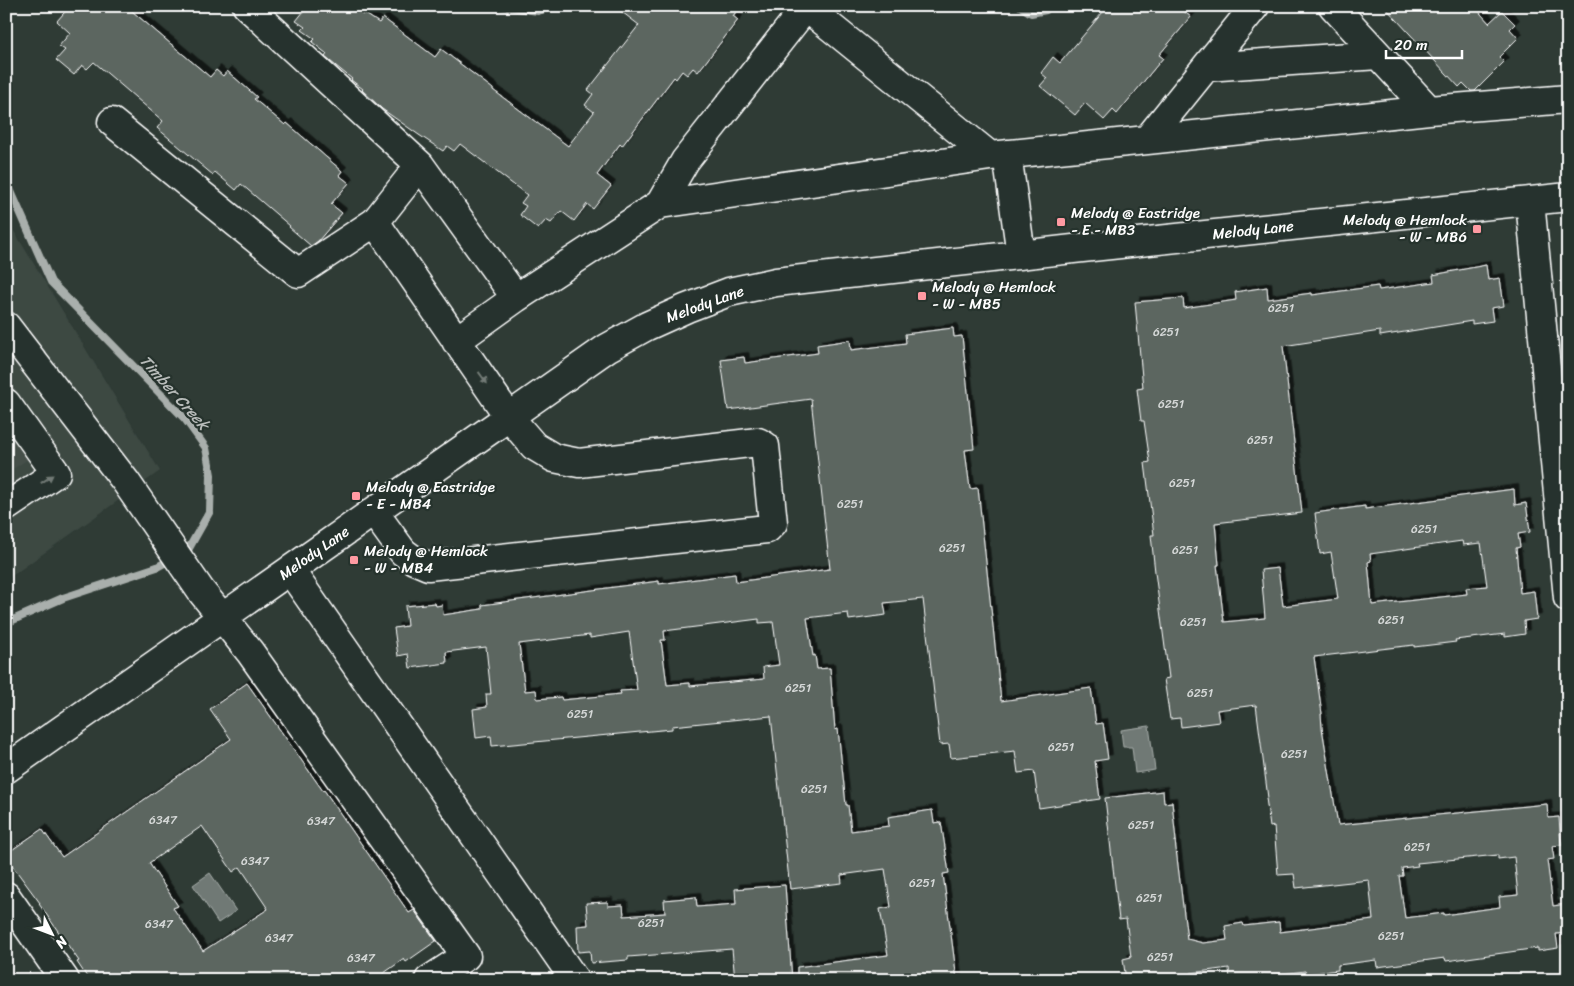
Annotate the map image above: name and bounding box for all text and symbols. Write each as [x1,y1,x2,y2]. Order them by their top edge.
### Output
scale bar [1386,28,1463,60]
text: 20 m [1394,32,1428,58]
place label: Melody @ Eastridge - E - MB3 [1071,200,1200,243]
place label: Melody @ Hemlock - W - MB6 [1343,207,1468,250]
street label: Melody Lane [1211,213,1295,247]
marker: Melody @ Eastridge - E - MB3 [1055,216,1067,228]
marker: Melody @ Hemlock - W - MB6 [1471,223,1483,235]
place label: Melody @ Hemlock - W - MB5 [932,274,1057,317]
street label: Melody Lane [662,278,748,330]
marker: Melody @ Hemlock - W - MB5 [916,290,928,302]
house number: 6251 [1268,297,1294,319]
house number: 6251 [1153,321,1179,343]
water label: Timber Creek [132,348,219,439]
one-way arrow [478,372,488,385]
house number: 6251 [1158,393,1184,415]
house number: 6251 [1247,429,1273,451]
house number: 6251 [1169,472,1195,494]
one-way arrow [40,474,53,484]
place label: Melody @ Eastridge - E - MB4 [366,474,495,517]
marker: Melody @ Eastridge - E - MB4 [350,490,362,502]
house number: 6251 [837,493,863,515]
house number: 6251 [1411,518,1437,540]
street label: Melody Lane [273,519,355,587]
house number: 6251 [939,537,965,559]
place label: Melody @ Hemlock - W - MB4 [364,538,489,581]
house number: 6251 [1172,539,1198,561]
marker: Melody @ Hemlock - W - MB4 [348,554,360,566]
house number: 6251 [1378,609,1404,631]
house number: 6251 [1180,611,1206,633]
house number: 6251 [785,677,811,699]
house number: 6251 [1187,682,1213,704]
house number: 6251 [567,703,593,725]
house number: 6251 [1048,736,1074,758]
house number: 6251 [1281,743,1307,765]
house number: 6251 [801,778,827,800]
house number: 6347 [149,809,178,831]
house number: 6347 [307,810,336,832]
house number: 6251 [1128,814,1154,836]
house number: 6251 [1404,836,1430,858]
house number: 6347 [241,850,270,872]
house number: 6251 [909,872,935,894]
house number: 6251 [1136,887,1162,909]
north arrow [28,908,78,958]
house number: 6251 [638,912,664,934]
house number: 6347 [145,913,174,935]
house number: 6251 [1378,925,1404,947]
house number: 6347 [265,927,294,949]
text: N [49,930,74,955]
house number: 6251 [1147,946,1173,968]
house number: 6347 [347,947,376,969]

